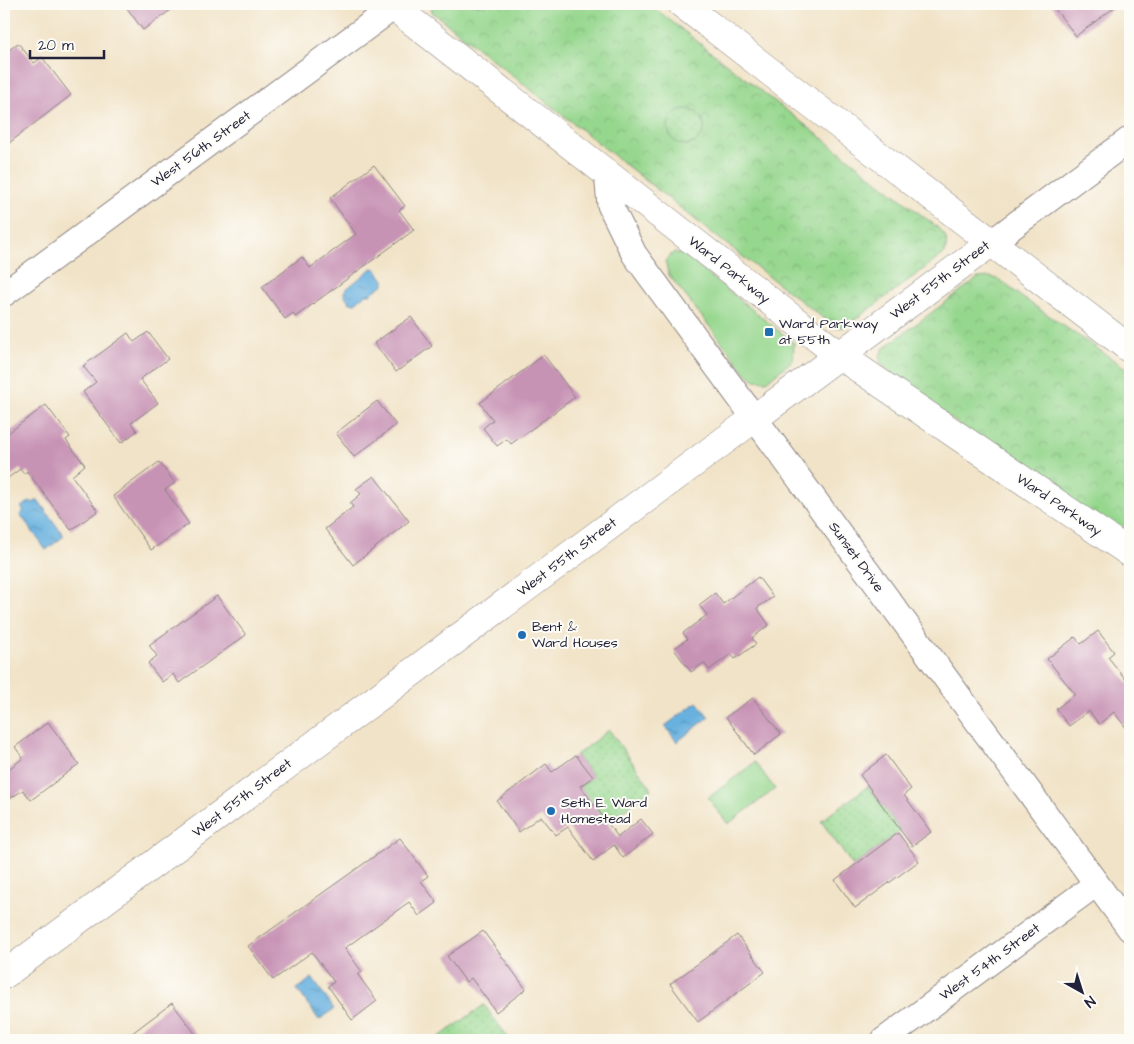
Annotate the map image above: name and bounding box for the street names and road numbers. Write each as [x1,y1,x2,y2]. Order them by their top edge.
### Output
street label: West 56th Street [147,106,255,192]
street label: Ward Parkway [684,232,775,309]
street label: West 55th Street [886,236,994,324]
street label: Ward Parkway [1012,469,1106,541]
street label: West 55th Street [513,513,621,601]
street label: Sunset Drive [824,518,889,597]
street label: West 55th Street [188,754,296,842]
street label: West 54th Street [936,918,1045,1005]

